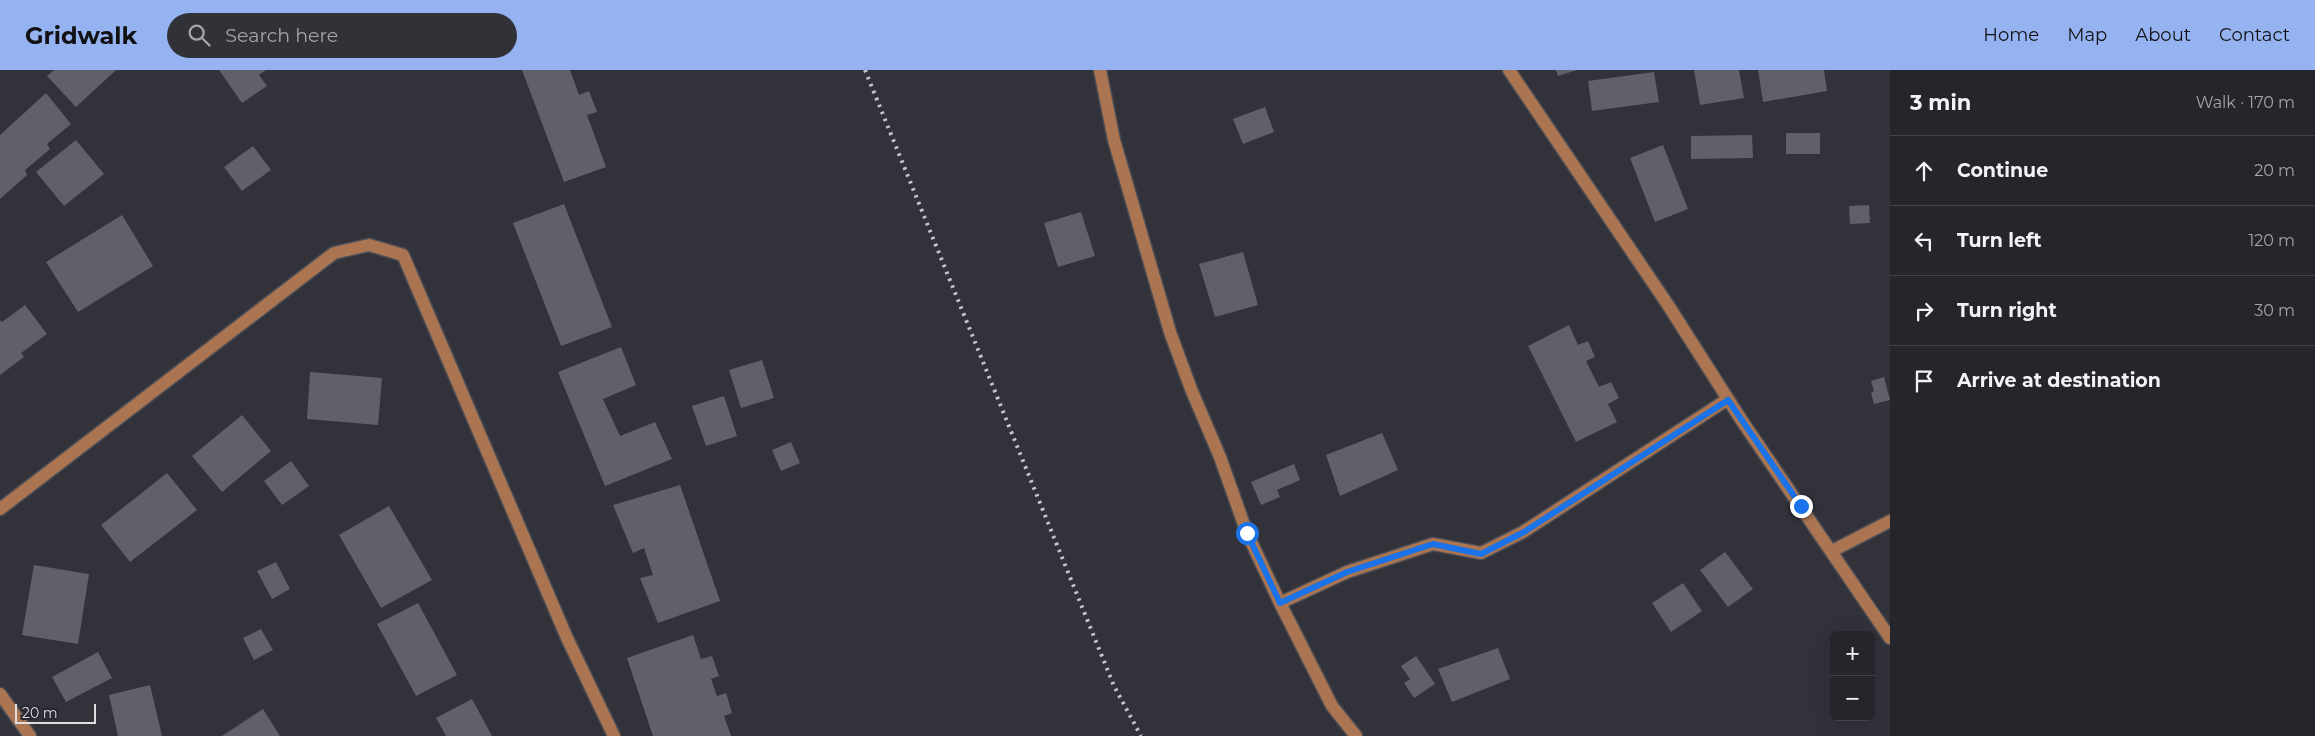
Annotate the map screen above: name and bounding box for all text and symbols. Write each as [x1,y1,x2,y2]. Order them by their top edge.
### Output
search box [167,13,517,58]
text: Gridwalk [25,21,137,50]
icon: search [185,21,213,49]
text: Search here [225,24,338,47]
text: Home [1983,24,2039,46]
text: Map [2067,24,2107,46]
text: About [2135,24,2191,46]
text: Contact [2219,24,2290,46]
text: 3 min [1910,90,1971,115]
text: Walk · 170 m [2196,93,2295,112]
icon: ahead [1910,157,1938,185]
text: Continue [1957,159,2048,182]
text: 20 m [2254,161,2295,180]
icon: left [1910,227,1938,255]
text: Turn left [1957,229,2042,252]
text: 120 m [2248,231,2295,250]
icon: right [1910,297,1938,325]
text: Turn right [1957,299,2057,322]
text: 30 m [2254,301,2295,320]
icon: arrive [1910,367,1938,395]
text: Arrive at destination [1957,369,2161,392]
route end [1790,495,1813,518]
route start [1236,522,1259,545]
map controls [1830,631,1875,721]
button: + [1830,631,1875,676]
button: − [1830,676,1875,721]
scale bar [15,701,96,724]
text: 20 m [22,704,58,722]

